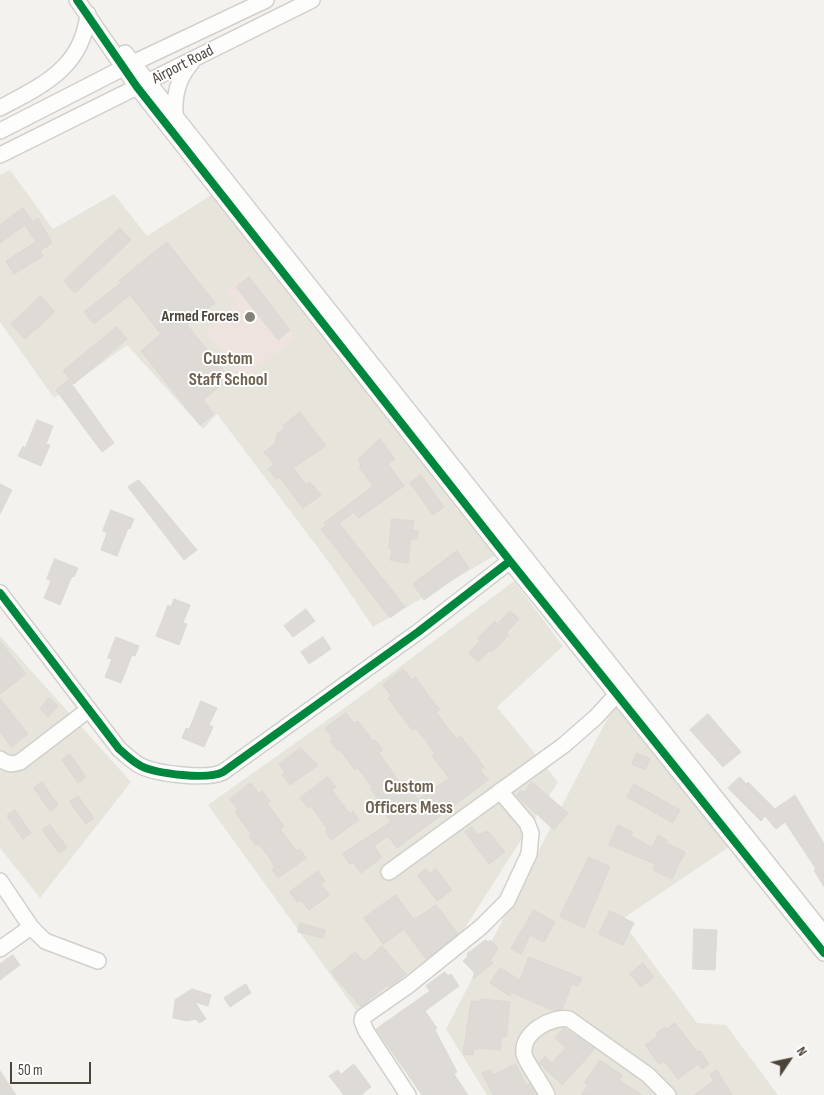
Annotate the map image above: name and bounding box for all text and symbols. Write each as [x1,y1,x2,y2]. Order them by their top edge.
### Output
street label: Airport Road [149,41,217,89]
place label: Armed Forces [162,307,239,327]
marker: Armed Forces [243,310,257,324]
district label: Custom Staff School [189,348,267,390]
district label: Custom Officers Mess [365,776,453,819]
north arrow [764,1035,814,1085]
text: N [793,1043,811,1059]
scale bar [12,1052,94,1084]
text: 50 m [18,1061,43,1080]

